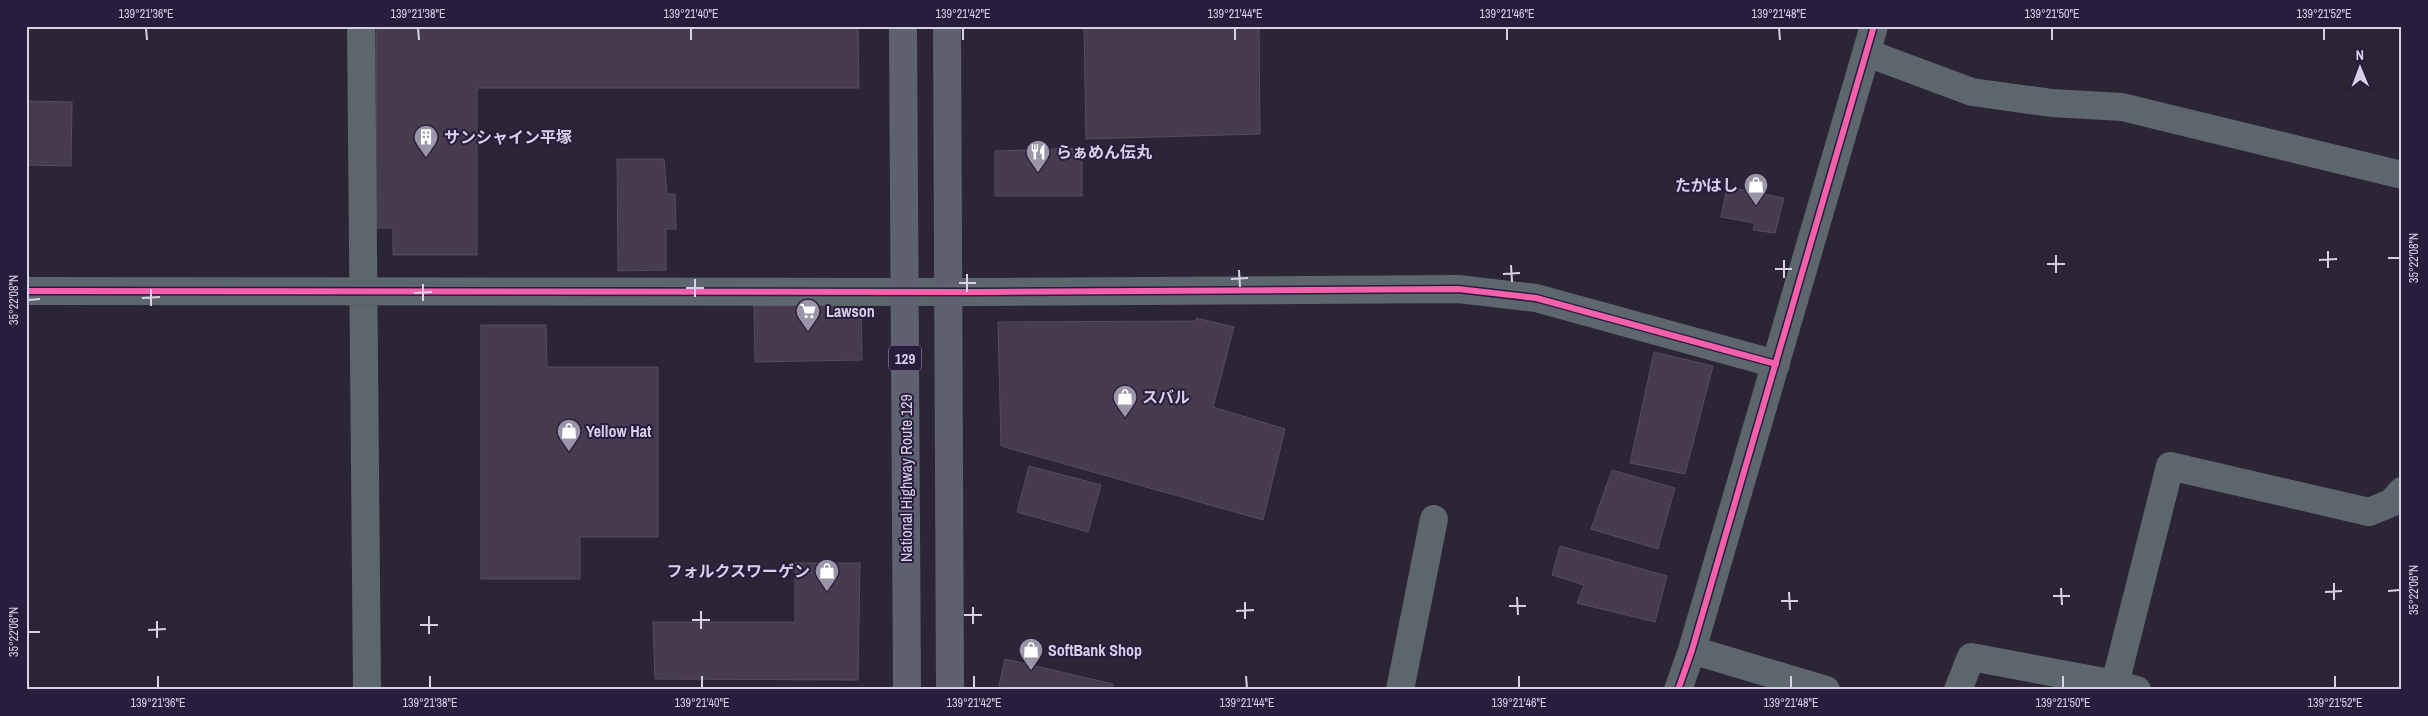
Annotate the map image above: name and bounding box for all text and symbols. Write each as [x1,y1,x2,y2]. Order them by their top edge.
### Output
text: 139°21'36"E [118,6,174,22]
text: 139°21'38"E [390,6,446,22]
text: 139°21'40"E [663,6,719,22]
text: 139°21'42"E [935,6,991,22]
text: 139°21'44"E [1207,6,1263,22]
text: 139°21'46"E [1479,6,1535,22]
text: 139°21'48"E [1751,6,1807,22]
text: 139°21'50"E [2024,6,2080,22]
text: 139°21'52"E [2296,6,2352,22]
north arrow [2336,42,2386,92]
text: N [2355,46,2364,64]
building icon: サンシャイン平塚 [413,124,439,158]
place label: サンシャイン平塚 [444,126,572,148]
restaurant icon: らぁめん伝丸 [1025,139,1051,173]
place label: らぁめん伝丸 [1056,141,1152,163]
shop icon: たかはし [1743,172,1769,206]
place label: たかはし [1675,174,1738,196]
text: 35°22'08"N [2406,233,2422,283]
text: 35°22'08"N [6,275,22,325]
supermarket icon: Lawson [795,298,821,332]
place label: Lawson [826,300,875,322]
road number: 129 [889,346,921,370]
shop icon: スバル [1112,384,1138,418]
place label: スバル [1142,386,1190,408]
street label: National Highway Route 129 [895,394,917,562]
shop icon: Yellow Hat [556,418,582,452]
place label: Yellow Hat [586,420,652,442]
shop icon: フォルクスワーゲン [814,558,840,592]
place label: フォルクスワーゲン [666,560,810,582]
text: 35°22'06"N [2406,565,2422,615]
text: 35°22'06"N [6,607,22,657]
shop icon: SoftBank Shop [1018,637,1044,671]
place label: SoftBank Shop [1048,639,1142,661]
text: 139°21'36"E [130,695,186,711]
text: 139°21'38"E [402,695,458,711]
text: 139°21'40"E [674,695,730,711]
text: 139°21'42"E [946,695,1002,711]
text: 139°21'44"E [1219,695,1275,711]
text: 139°21'46"E [1491,695,1547,711]
text: 139°21'48"E [1763,695,1819,711]
text: 139°21'50"E [2035,695,2091,711]
text: 139°21'52"E [2307,695,2363,711]

